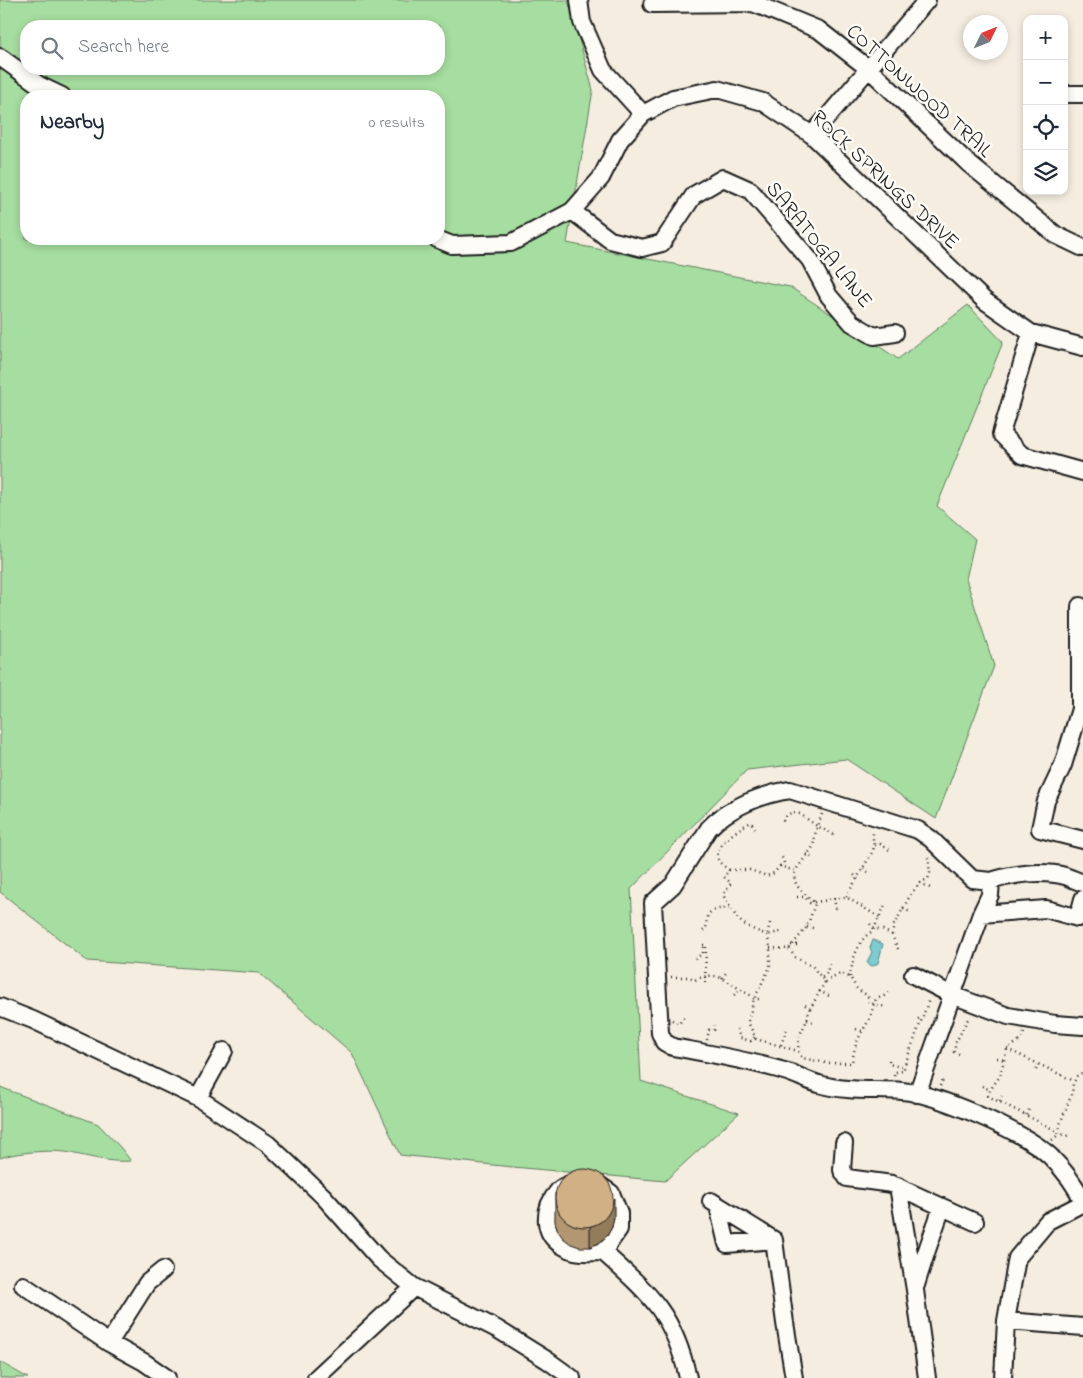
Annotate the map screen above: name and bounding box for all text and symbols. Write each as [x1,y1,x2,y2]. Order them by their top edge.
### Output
north arrow [963,15,1008,60]
map controls [1023,15,1068,195]
button: + [1023,15,1068,60]
street label: COTTONWOOD TRAIL [839,18,999,166]
search box [20,20,445,75]
icon: search [38,34,66,62]
text: Search here [78,34,169,61]
button: − [1023,60,1068,105]
street label: ROCK SPRINGS DRIVE [804,104,965,257]
button: locate [1023,105,1068,150]
text: Nearby [40,108,104,138]
text: 0 results [369,111,425,135]
button: layers [1023,150,1068,195]
street label: SARATOGA LANE [758,175,879,315]

